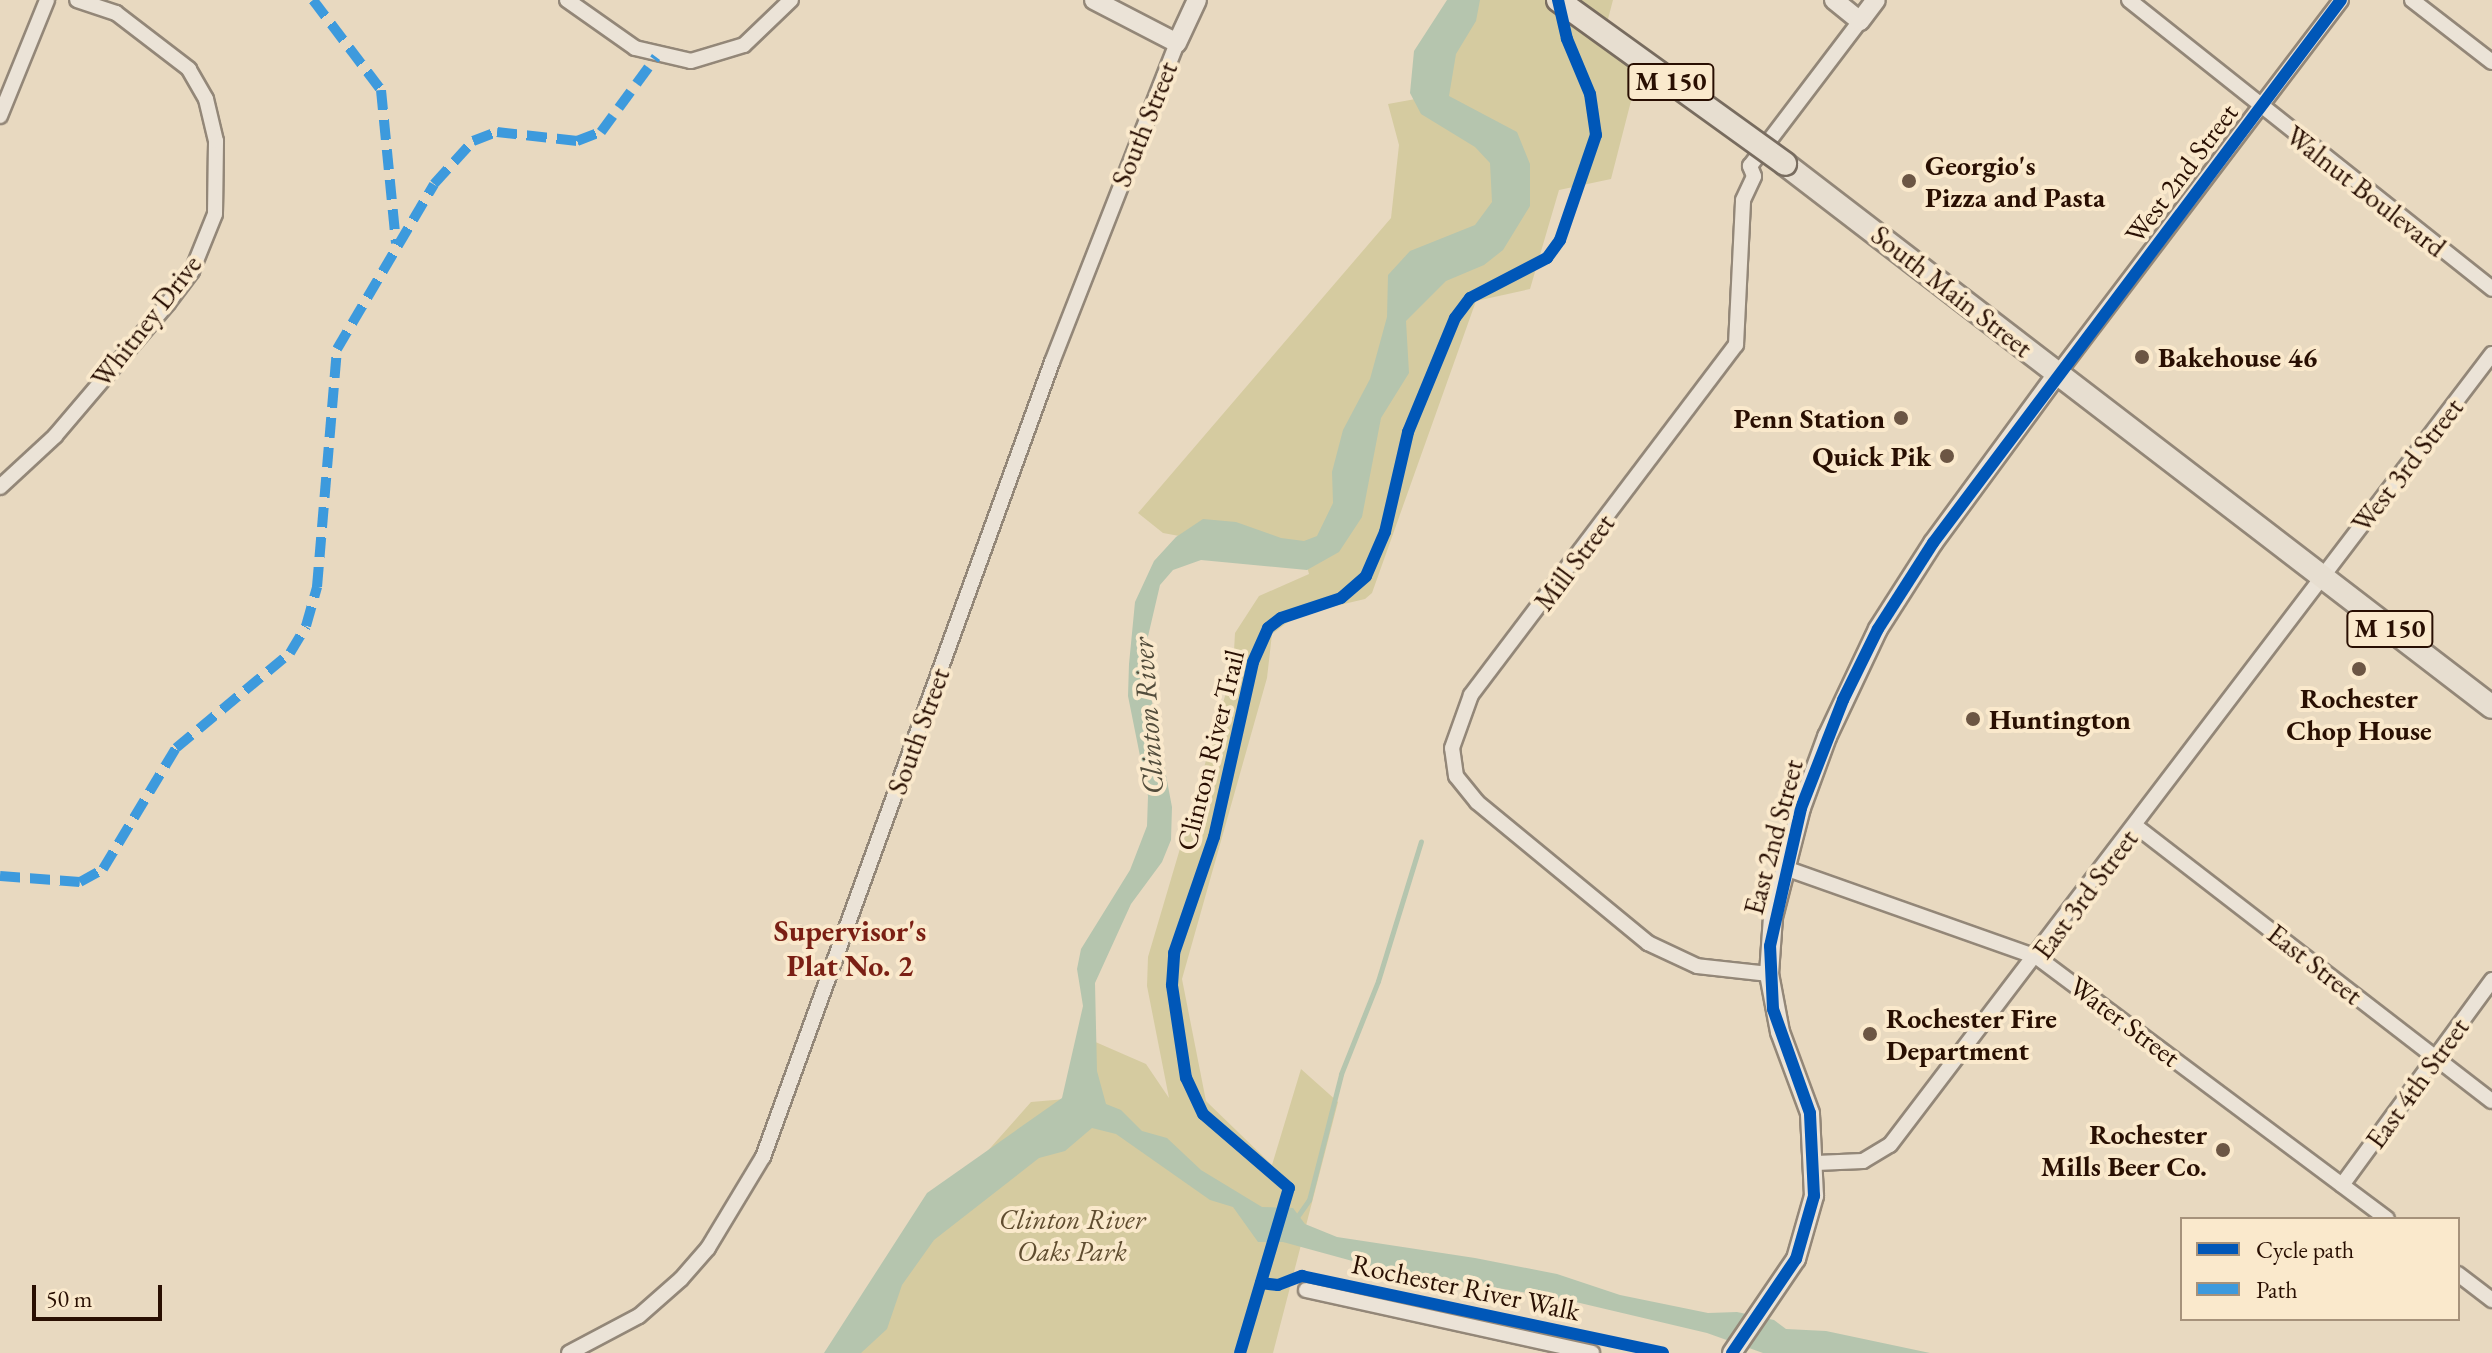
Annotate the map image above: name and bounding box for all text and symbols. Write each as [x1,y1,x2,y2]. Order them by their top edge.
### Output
street label: South Street [1104,57,1184,191]
road number: M 150 [1627,60,1715,104]
street label: West 2nd Street [2117,96,2245,250]
street label: Walnut Boulevard [2279,118,2453,264]
place label: Georgio's Pizza and Pasta [1925,148,2105,214]
marker: Georgio's Pizza and Pasta [1900,172,1918,190]
street label: South Main Street [1865,218,2039,364]
street label: Whitney Drive [84,248,208,394]
place label: Bakehouse 46 [2158,340,2317,374]
marker: Bakehouse 46 [2133,348,2151,366]
street label: West 3rd Street [2344,391,2470,539]
place label: Penn Station [1734,401,1885,435]
marker: Penn Station [1892,409,1910,427]
place label: Quick Pik [1812,439,1931,473]
marker: Quick Pik [1938,447,1956,465]
street label: Mill Street [1527,507,1621,617]
road number: M 150 [2346,607,2434,651]
water label: Clinton River [1125,636,1171,796]
street label: Clinton River Trail [1169,646,1251,854]
marker: Rochester Chop House [2350,660,2368,678]
street label: South Street [880,663,956,799]
place label: Rochester Chop House [2286,681,2432,747]
place label: Huntington [1989,702,2131,736]
marker: Huntington [1964,710,1982,728]
street label: East 2nd Street [1736,756,1810,918]
street label: East 3rd Street [2025,822,2145,966]
district label: Supervisor's Plat No. 2 [774,913,926,984]
street label: East Street [2261,917,2369,1011]
street label: Water Street [2063,968,2187,1074]
place label: Rochester Fire Department [1886,1001,2057,1067]
street label: East 4th Street [2358,1011,2476,1155]
marker: Rochester Fire Department [1861,1025,1879,1043]
place label: Rochester Mills Beer Co. [2041,1117,2207,1183]
marker: Rochester Mills Beer Co. [2214,1141,2232,1159]
park label: Clinton River Oaks Park [999,1202,1145,1268]
legend [2180,1217,2460,1321]
text: Cycle path [2256,1234,2354,1265]
street label: Rochester River Walk [1349,1246,1583,1328]
scale bar [36,1269,166,1319]
text: Path [2256,1274,2298,1305]
text: 50 m [46,1283,93,1314]

